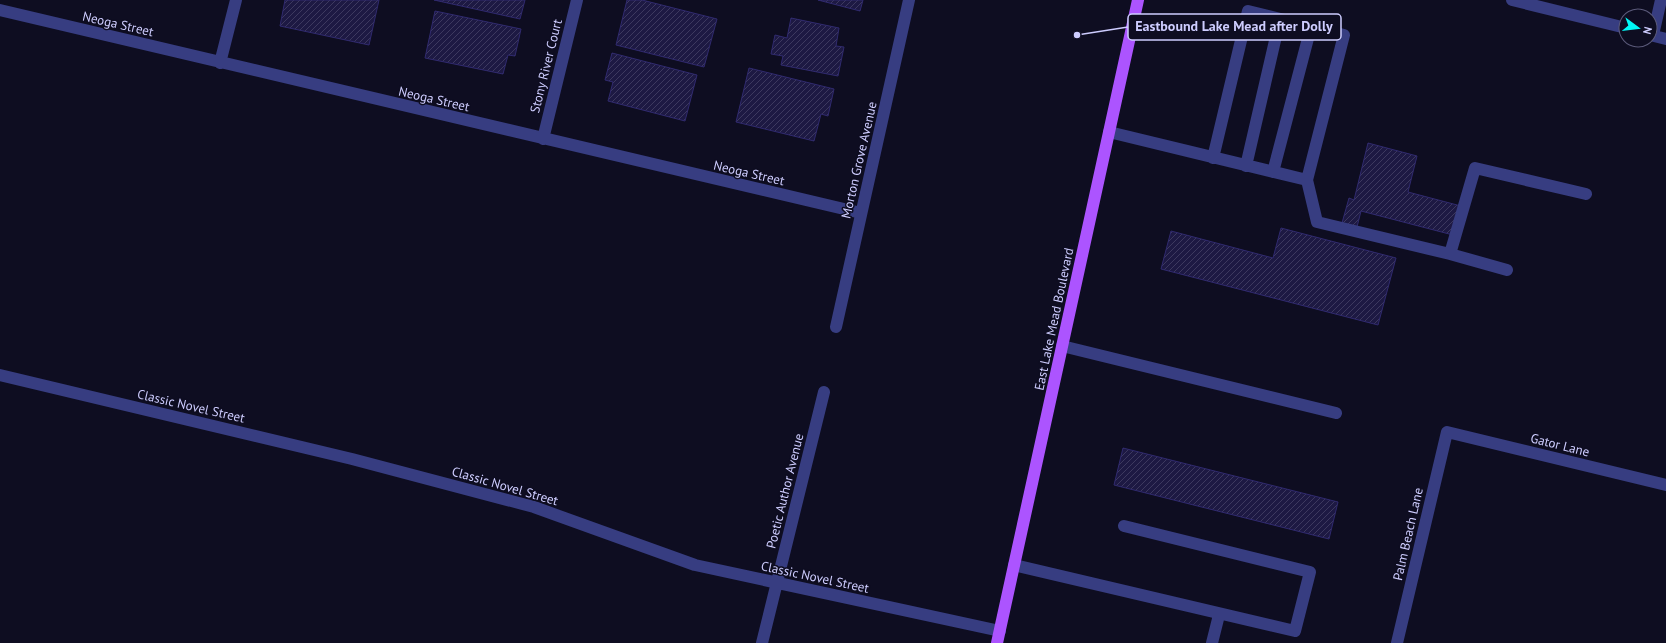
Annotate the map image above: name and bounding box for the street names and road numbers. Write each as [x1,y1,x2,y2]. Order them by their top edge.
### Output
street label: Neoga Street [81,8,156,41]
street label: Stony River Court [526,17,566,115]
street label: Neoga Street [397,83,472,116]
street label: Morton Grove Avenue [837,100,881,220]
street label: Neoga Street [712,157,787,190]
street label: East Lake Mead Boulevard [1031,246,1077,392]
street label: Classic Novel Street [136,385,247,427]
street label: Gator Lane [1529,429,1591,461]
street label: Poetic Author Avenue [762,432,808,550]
street label: Classic Novel Street [450,463,561,509]
street label: Palm Beach Lane [1389,486,1427,582]
street label: Classic Novel Street [759,557,871,597]

